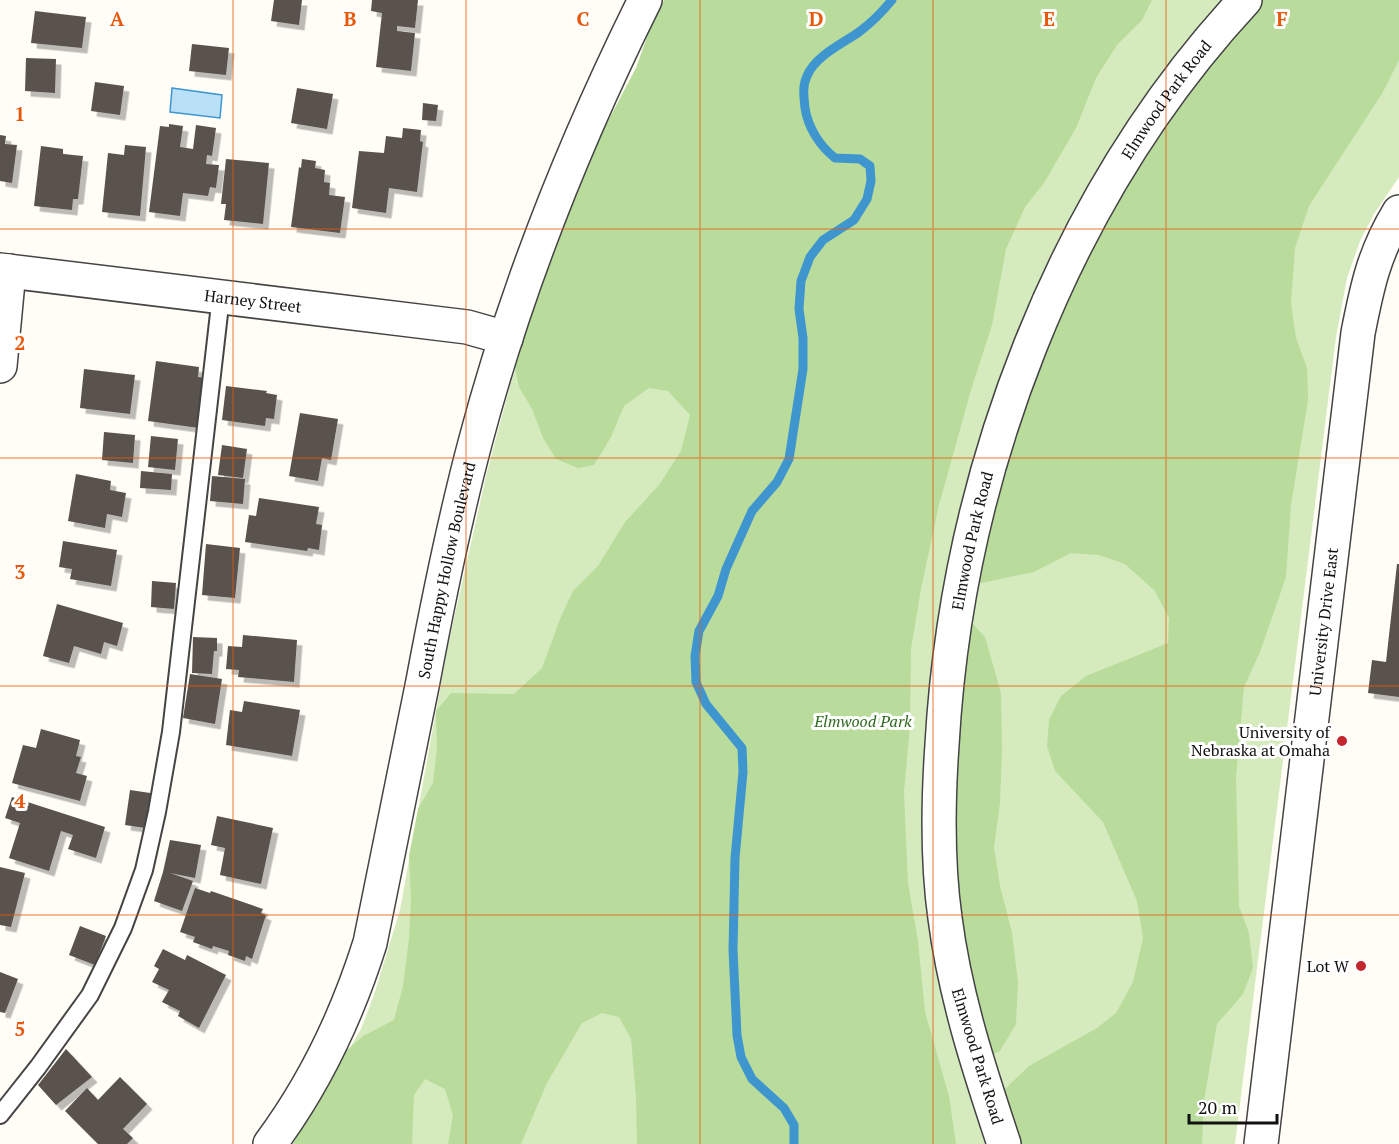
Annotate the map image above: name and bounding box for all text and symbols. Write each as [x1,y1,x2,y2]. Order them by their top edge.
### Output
text: A [110,5,125,32]
text: B [344,5,357,32]
text: C [576,5,590,32]
text: D [809,5,823,32]
text: E [1043,5,1055,32]
text: F [1276,5,1288,32]
street label: Elmwood Park Road [1116,35,1216,163]
text: 1 [14,100,26,127]
street label: Harney Street [203,284,303,318]
text: 2 [14,329,26,356]
street label: South Happy Hollow Boulevard [413,459,481,681]
street label: Elmwood Park Road [946,469,998,612]
street label: University Drive East [1304,546,1343,697]
text: 3 [14,558,26,585]
park label: Elmwood Park [813,710,912,732]
place label: University of Nebraska at Omaha [1191,721,1332,761]
marker: University of Nebraska at Omaha [1335,734,1349,748]
text: 4 [14,787,26,814]
place label: Lot W [1307,955,1349,977]
marker: Lot W [1354,959,1368,973]
street label: Elmwood Park Road [947,985,1009,1127]
text: 5 [14,1015,26,1042]
scale bar [1189,1087,1278,1125]
text: 20 m [1198,1095,1238,1119]

